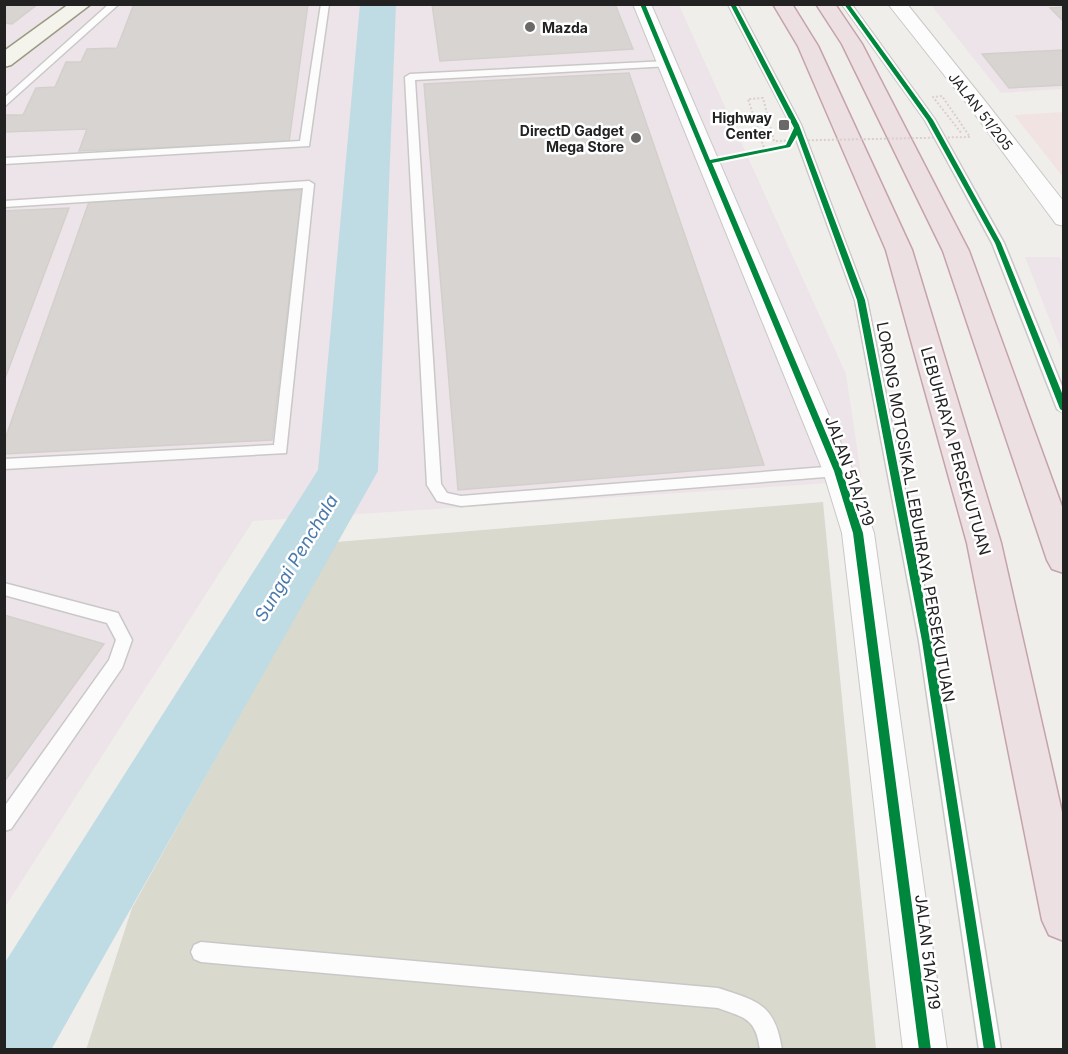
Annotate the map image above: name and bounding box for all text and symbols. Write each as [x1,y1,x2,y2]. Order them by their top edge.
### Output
place label: Mazda [542,19,588,36]
marker: Mazda [523,20,537,34]
street label: JALAN 51/205 [945,69,1017,153]
place label: Highway Center [712,109,773,142]
marker: Highway Center [777,118,791,132]
place label: DirectD Gadget Mega Store [520,122,624,155]
marker: DirectD Gadget Mega Store [629,131,643,145]
street label: LORONG MOTOSIKAL LEBUHRAYA PERSEKUTUAN [873,320,959,704]
street label: LEBUHRAYA PERSEKUTUAN [917,344,995,558]
street label: JALAN 51A/219 [821,413,879,529]
water label: Sungai Penchala [250,491,342,625]
street label: JALAN 51A/219 [911,893,945,1011]

